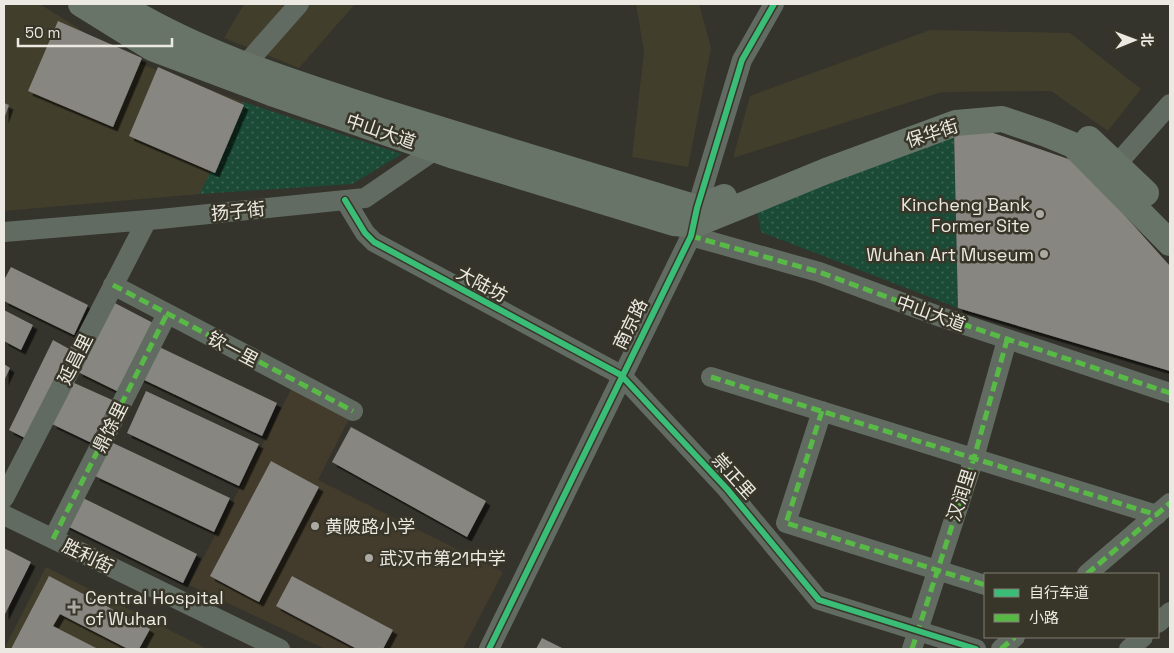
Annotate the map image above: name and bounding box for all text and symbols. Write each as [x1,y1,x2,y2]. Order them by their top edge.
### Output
scale bar [18,15,171,47]
north arrow [1109,15,1159,65]
text: 50 m [25,23,60,42]
text: 北 [1138,33,1156,47]
street label: 中山大道 [343,108,419,154]
street label: 保华街 [903,114,961,152]
place label: Kincheng Bank Former Site [901,193,1030,237]
street label: 扬子街 [210,197,266,225]
marker: Kincheng Bank Former Site [1034,208,1046,220]
place label: Wuhan Art Museum [866,243,1034,266]
marker: Wuhan Art Museum [1038,248,1050,260]
street label: 大陆坊 [453,261,511,307]
street label: 中山大道 [893,290,969,336]
street label: 南京路 [608,295,652,353]
street label: 钦一里 [204,326,262,372]
street label: 延昌里 [52,330,98,388]
street label: 鼎馀里 [87,398,133,456]
street label: 崇正里 [707,448,761,504]
street label: 汉润里 [942,466,980,524]
place label: 黄陂路小学 [325,515,415,538]
marker: 黄陂路小学 [309,520,321,532]
street label: 胜利街 [59,534,117,578]
place label: 武汉市第21中学 [379,547,505,570]
marker: 武汉市第21中学 [363,552,375,564]
legend [984,573,1159,638]
text: 自行车道 [1029,583,1089,602]
place label: Central Hospital of Wuhan [85,586,224,630]
marker: Central Hospital of Wuhan [67,600,81,614]
text: 小路 [1029,608,1059,627]

